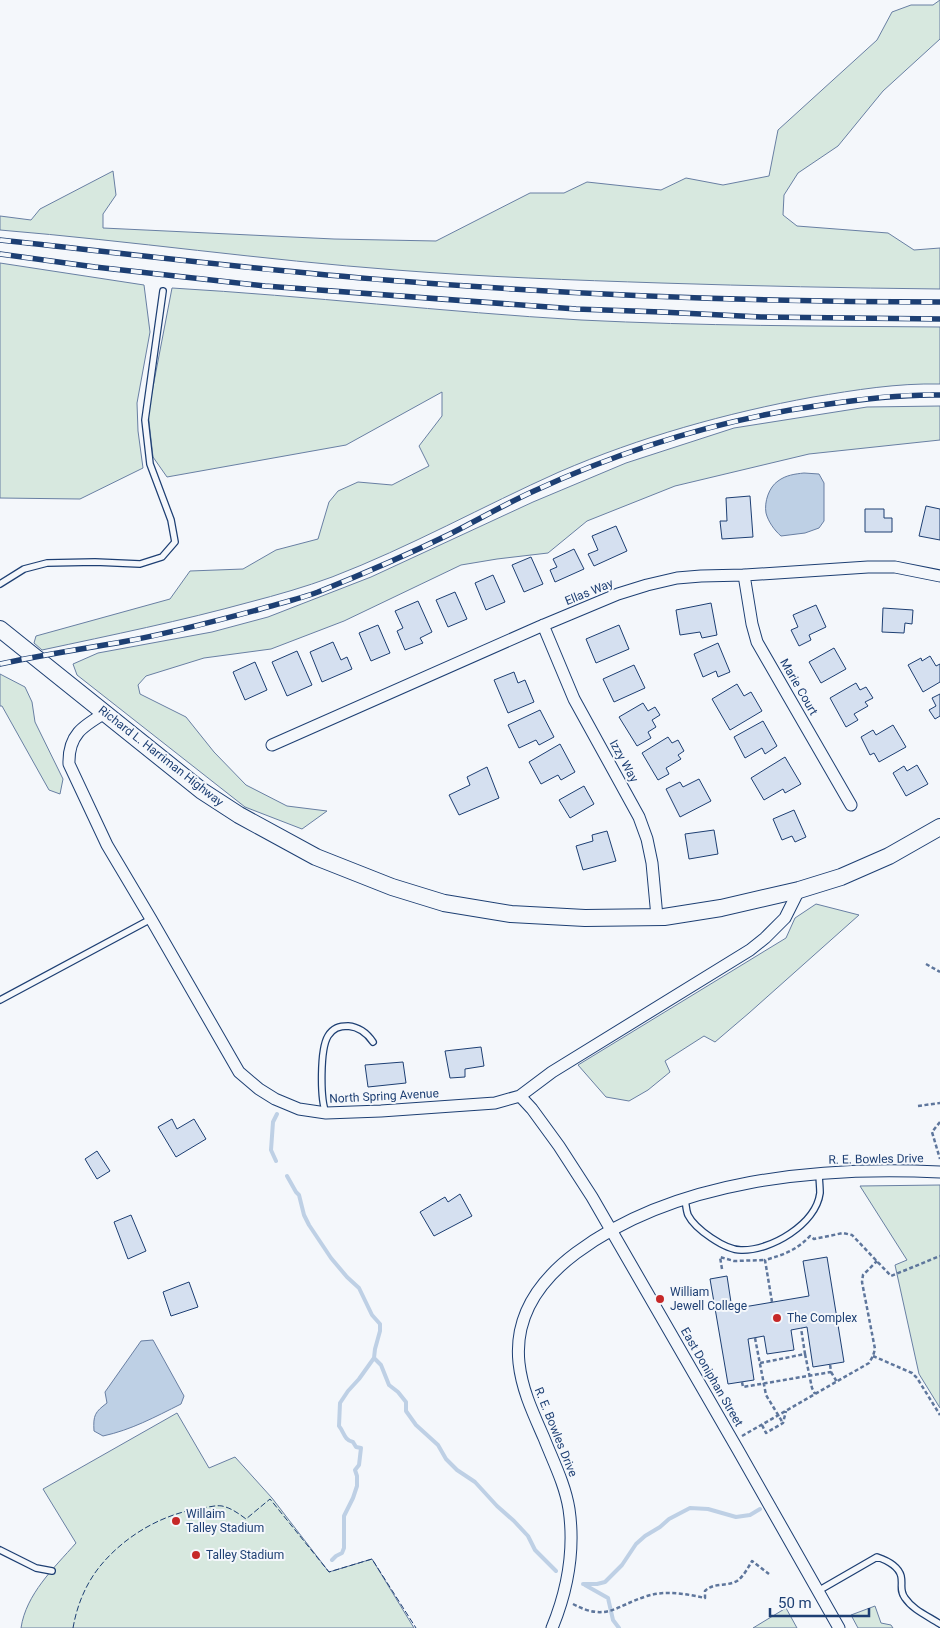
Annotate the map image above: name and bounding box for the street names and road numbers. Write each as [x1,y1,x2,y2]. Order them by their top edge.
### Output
street label: Ellas Way [563,576,616,608]
street label: Marie Court [777,656,821,718]
street label: Richard L. Harriman Highway [96,703,227,809]
street label: Izzy Way [607,737,642,785]
street label: North Spring Avenue [329,1086,439,1106]
street label: R. E. Bowles Drive [828,1151,924,1167]
street label: East Doniphan Street [678,1325,746,1429]
street label: R. E. Bowles Drive [532,1385,580,1479]

